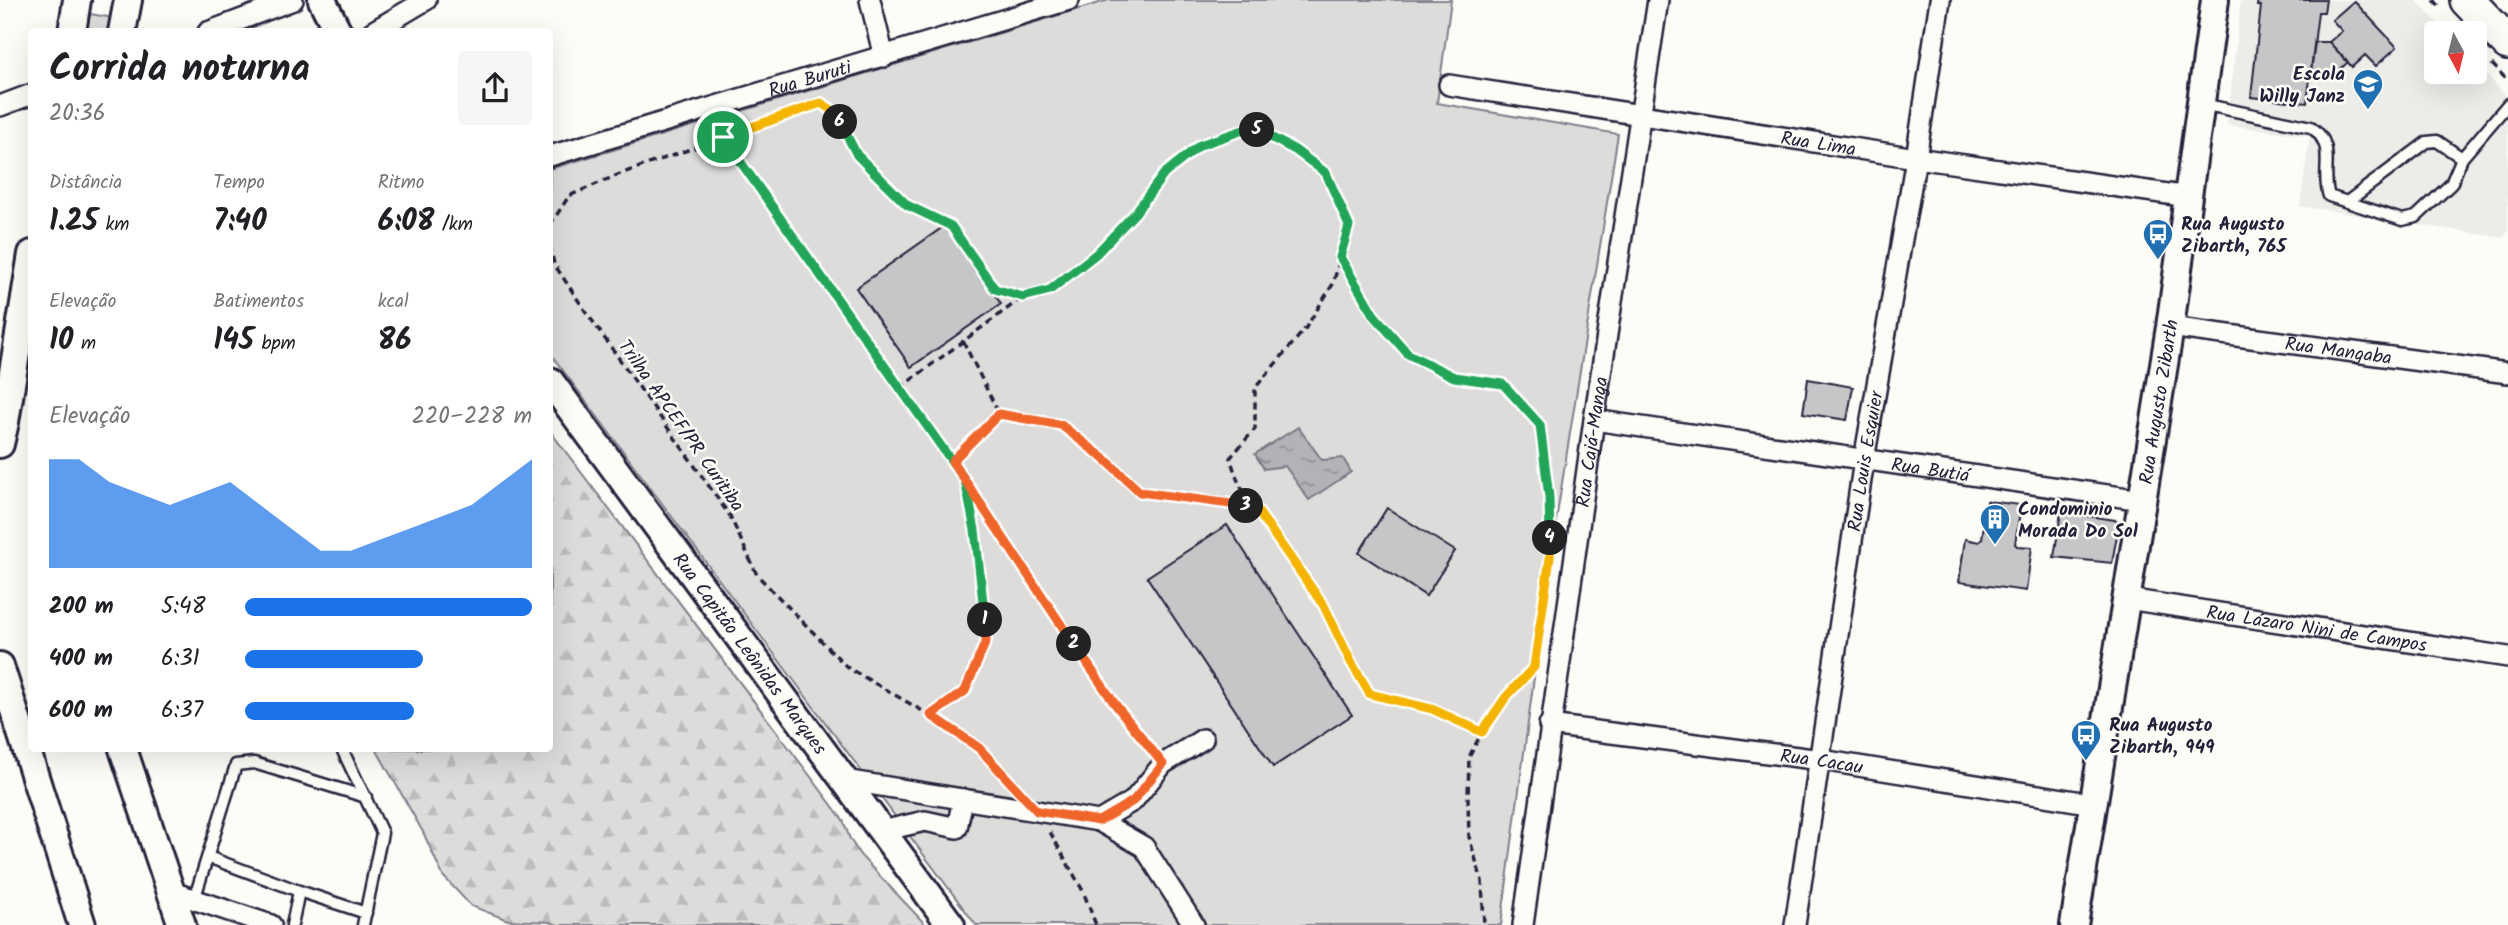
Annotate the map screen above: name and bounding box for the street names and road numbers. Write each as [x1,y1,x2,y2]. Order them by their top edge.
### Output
street label: Rua Buruti [765,53,857,107]
street label: Rua Lima [1778,124,1858,165]
street label: Rua Augusto Zibarth [2132,318,2188,487]
street label: Rua Mangaba [2283,330,2394,374]
street label: Trilha APCEF/PR Curitiba [609,334,751,519]
street label: Rua Cajá-Manga [1569,375,1617,509]
street label: Rua Louis Esquier [1841,387,1893,534]
street label: Rua Butiá [1889,451,1973,492]
street label: Rua Capitão Leônidas Marques [664,547,834,762]
street label: Rua Lázaro Nini de Campos [2204,598,2429,661]
street label: Rua Cacau [1778,742,1865,784]

